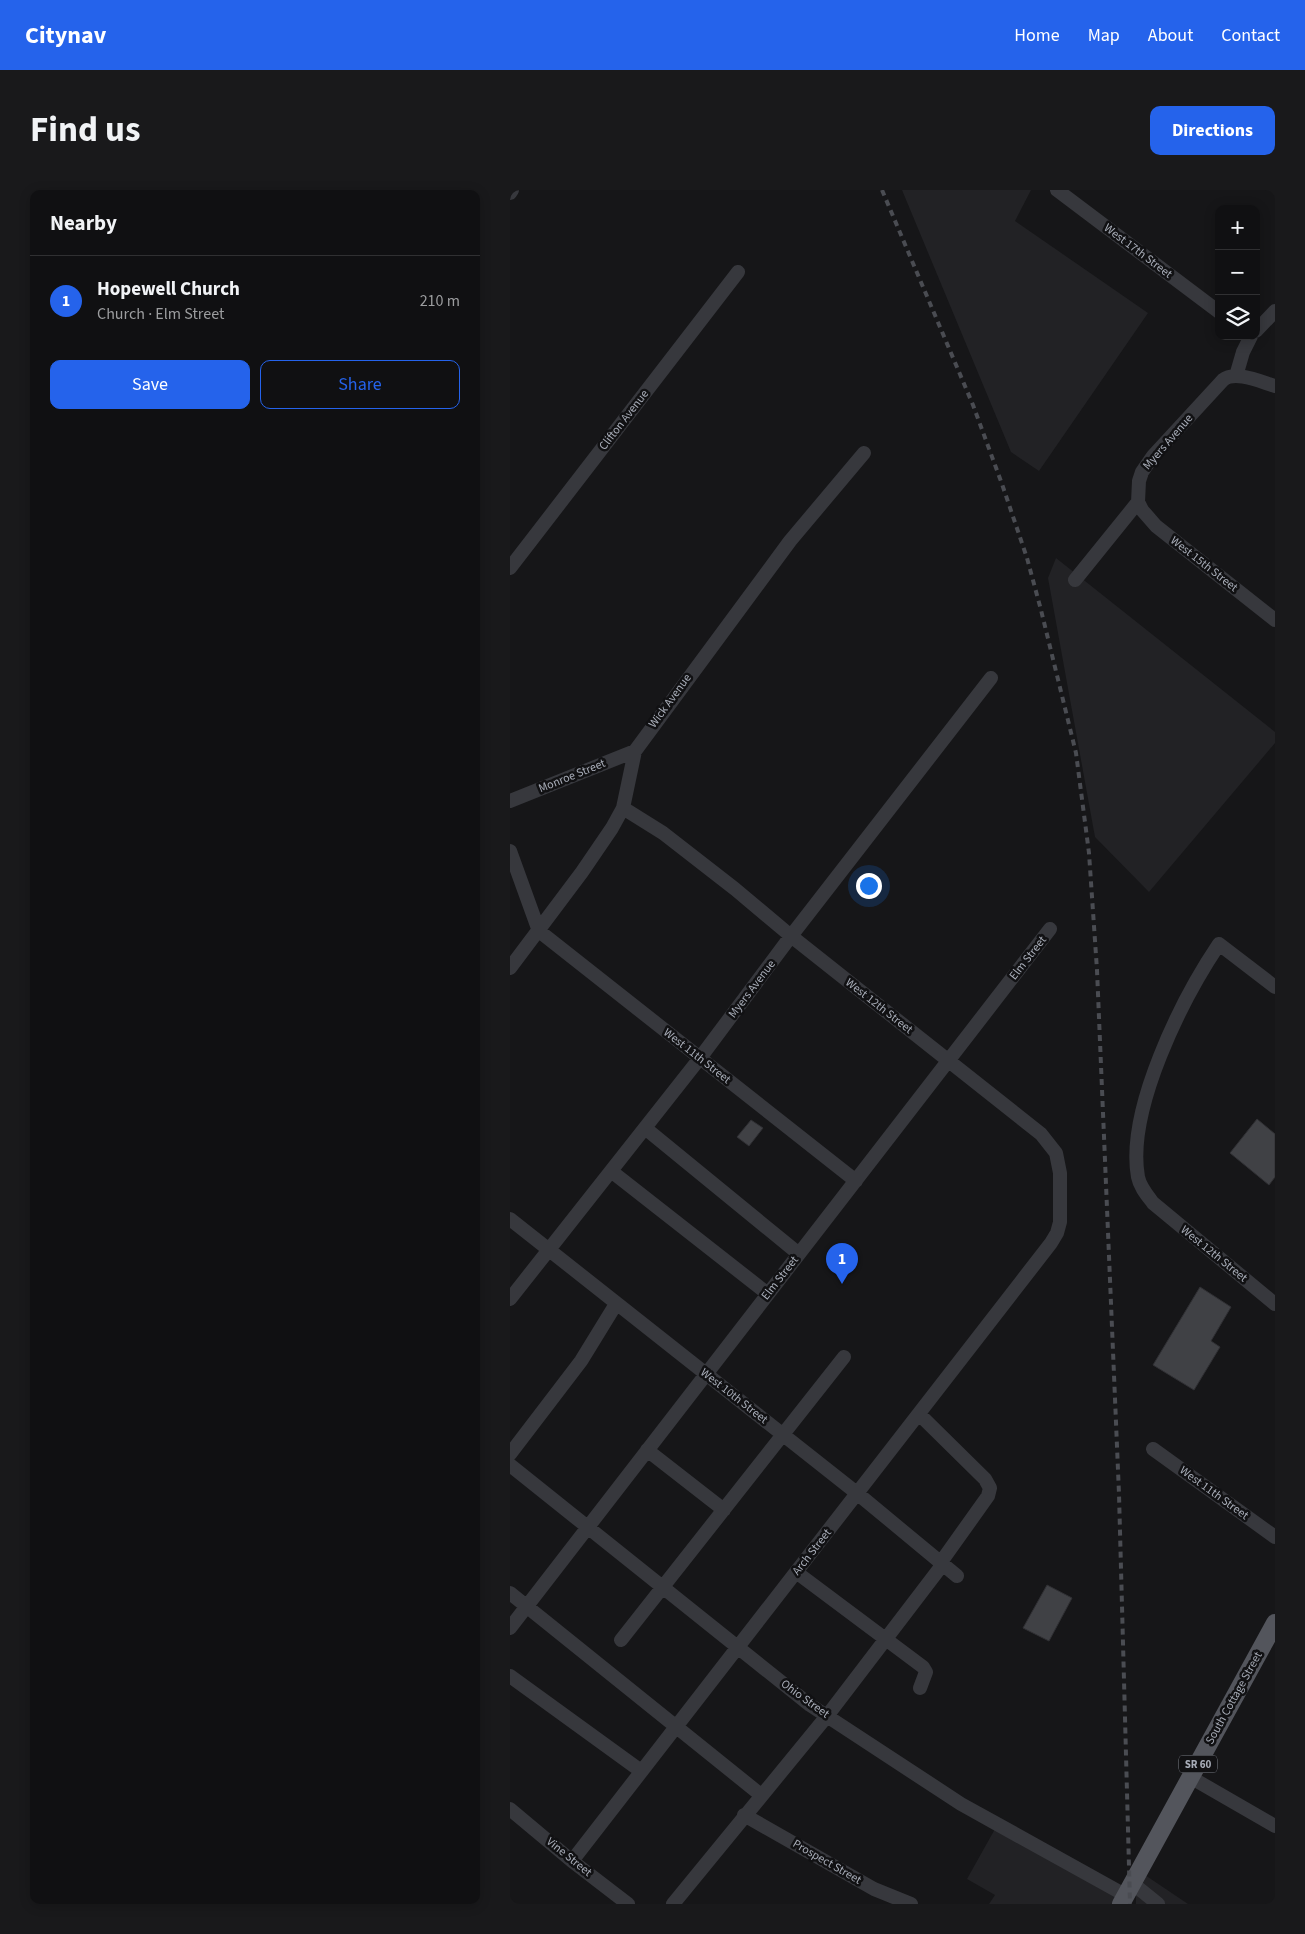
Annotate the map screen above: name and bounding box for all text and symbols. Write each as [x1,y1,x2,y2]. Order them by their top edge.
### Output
text: Citynav [25,18,106,53]
text: Home [1014,23,1060,48]
text: Map [1088,23,1120,48]
text: About [1148,23,1193,48]
text: Contact [1221,23,1280,48]
text: Find us [30,105,140,155]
button: Directions [1150,106,1275,155]
map controls [1215,205,1260,340]
button: + [1215,205,1260,250]
text: Nearby [50,208,117,238]
street label: West 17th Street [1100,220,1176,282]
button: − [1215,250,1260,295]
text: Hopewell Church [97,276,240,303]
text: 1 [62,290,70,312]
text: 210 m [420,290,460,312]
button: layers [1215,295,1260,340]
text: Church · Elm Street [97,303,224,325]
button: Save [50,360,250,409]
button: Share [260,360,460,409]
street label: Clifton Avenue [595,386,653,454]
street label: Myers Avenue [1139,410,1197,474]
street label: West 15th Street [1167,532,1241,596]
street label: Wick Avenue [645,670,695,732]
street label: Monroe Street [536,755,608,797]
your location [856,873,882,899]
street label: Elm Street [1005,932,1051,984]
street label: Myers Avenue [725,956,780,1022]
street label: West 12th Street [842,974,916,1038]
street label: West 11th Street [660,1024,734,1088]
street label: West 12th Street [1177,1222,1251,1286]
pin: 1 [826,1243,858,1284]
street label: Elm Street [757,1252,803,1304]
street label: West 10th Street [697,1364,771,1428]
street label: West 11th Street [1176,1462,1252,1524]
street label: Arch Street [788,1525,836,1579]
street label: South Cottage Street [1201,1649,1267,1747]
street label: Ohio Street [777,1676,833,1722]
road number: SR 60 [1179,1756,1217,1772]
street label: Vine Street [543,1833,595,1881]
street label: Prospect Street [789,1835,865,1889]

